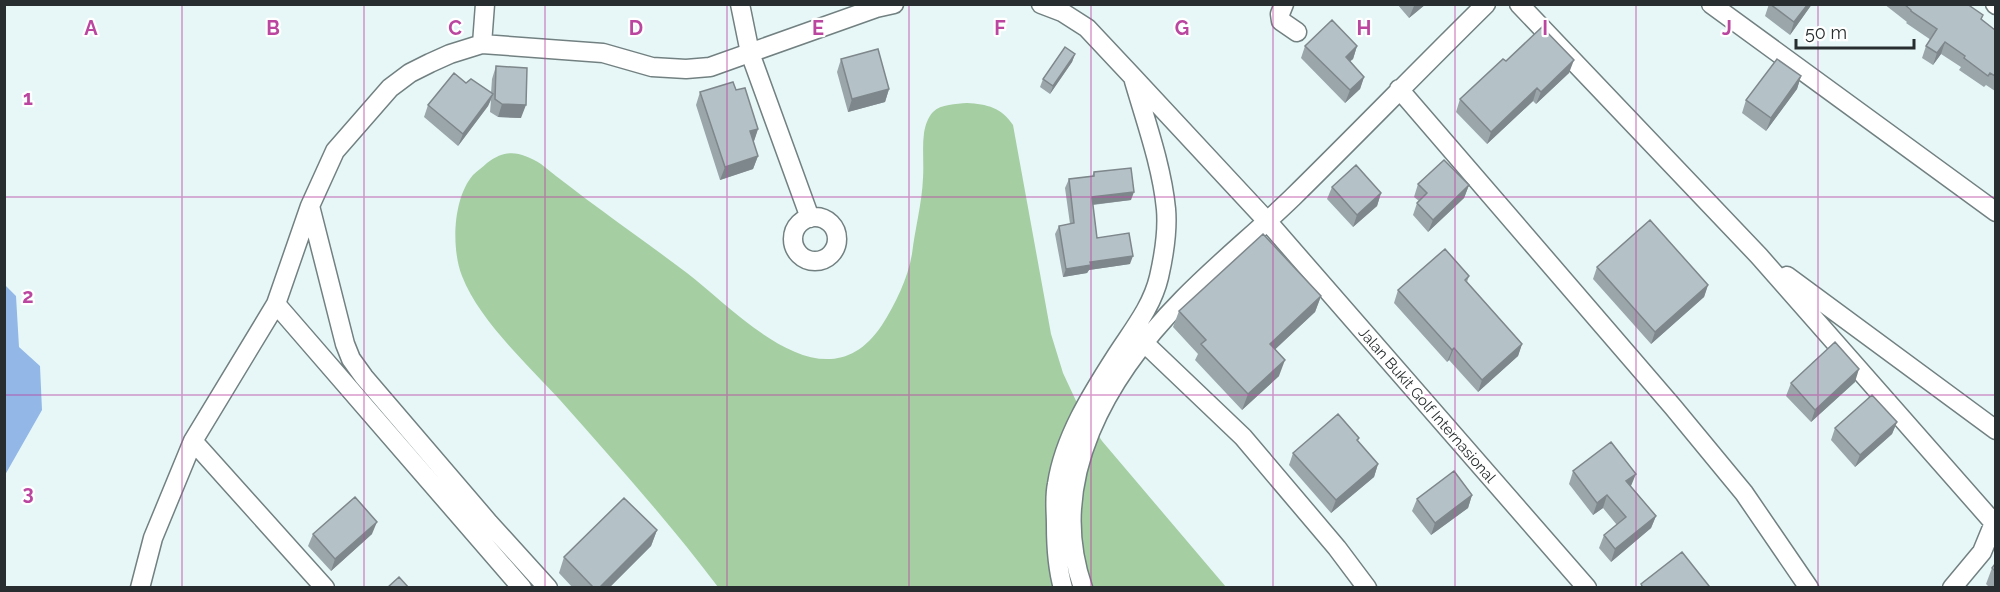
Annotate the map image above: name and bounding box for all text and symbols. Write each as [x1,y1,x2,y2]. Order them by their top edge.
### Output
scale bar [1796,12,1914,50]
text: A [84,16,98,40]
text: B [266,16,280,40]
text: C [448,16,462,40]
text: D [629,16,643,40]
text: E [812,16,824,40]
text: F [994,16,1006,40]
text: G [1175,16,1189,40]
text: H [1357,16,1371,40]
text: I [1542,16,1548,40]
text: J [1722,16,1732,40]
text: 50 m [1805,22,1847,43]
text: 1 [23,86,33,110]
text: 2 [22,284,34,308]
street label: Jalan Bukit Golf Internasional [1355,324,1500,487]
text: 3 [22,481,34,505]

